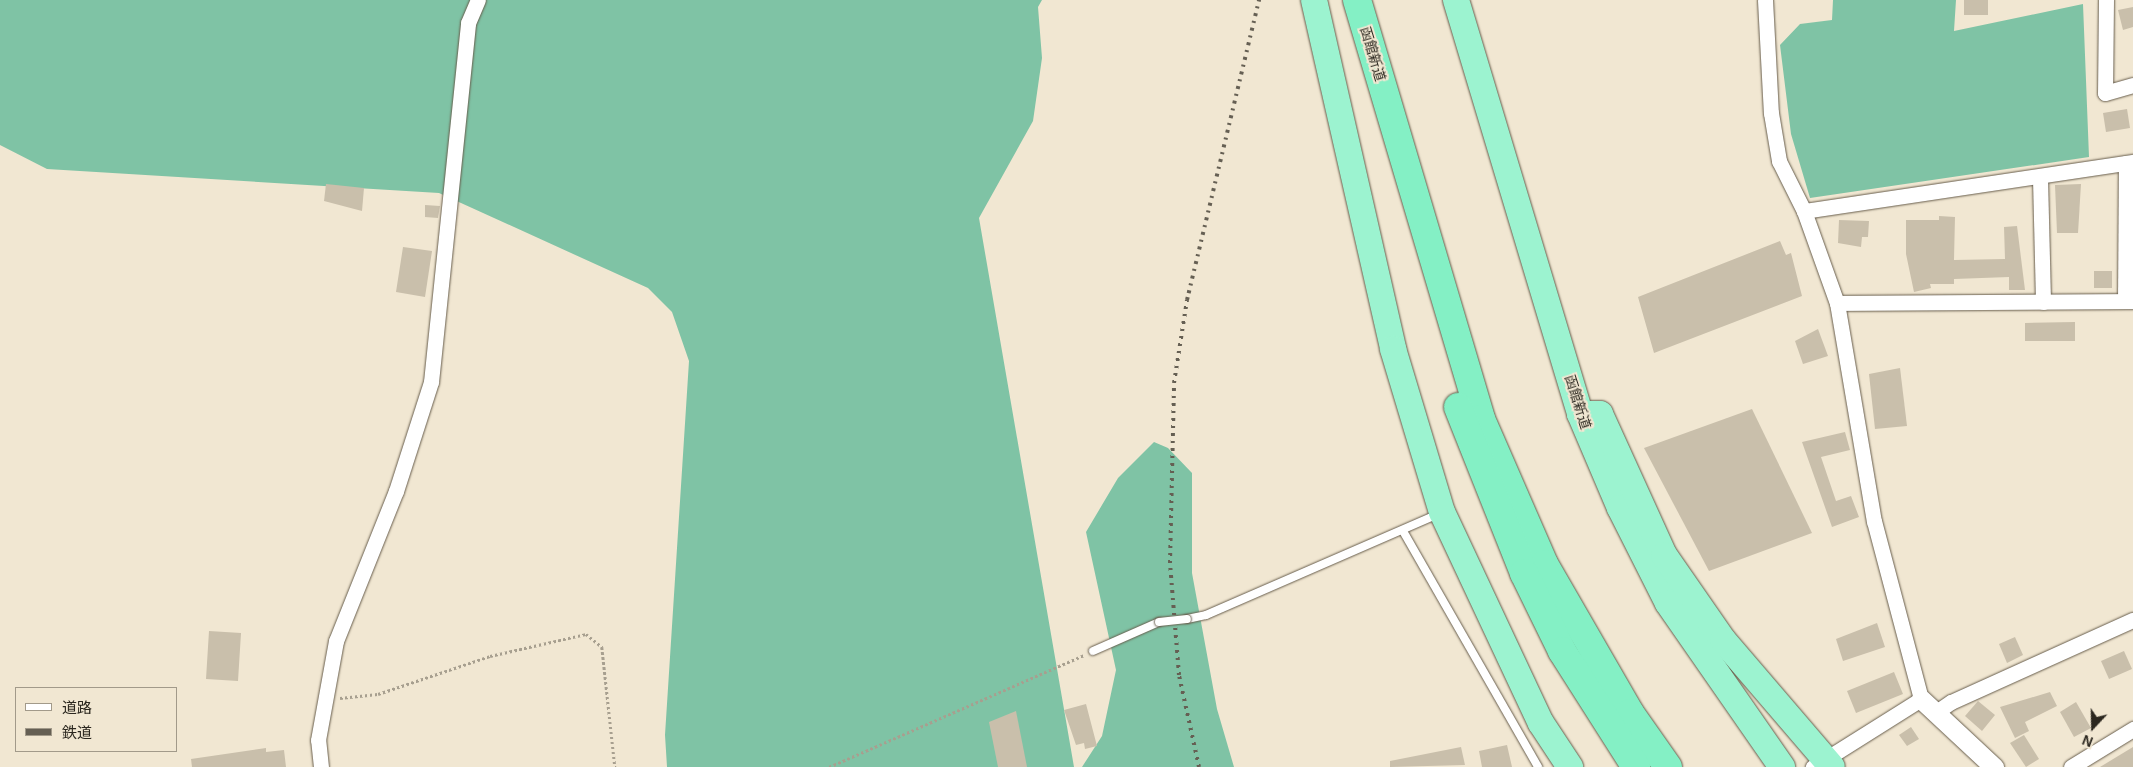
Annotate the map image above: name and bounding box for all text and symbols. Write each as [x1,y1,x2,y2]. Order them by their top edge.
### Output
street label: 函館新道 [1357,25,1389,83]
street label: 函館新道 [1561,373,1595,431]
legend [15,687,178,752]
text: 道路 [62,699,92,716]
north arrow [2068,702,2118,752]
text: 鉄道 [62,724,92,741]
text: N [2080,732,2095,750]

